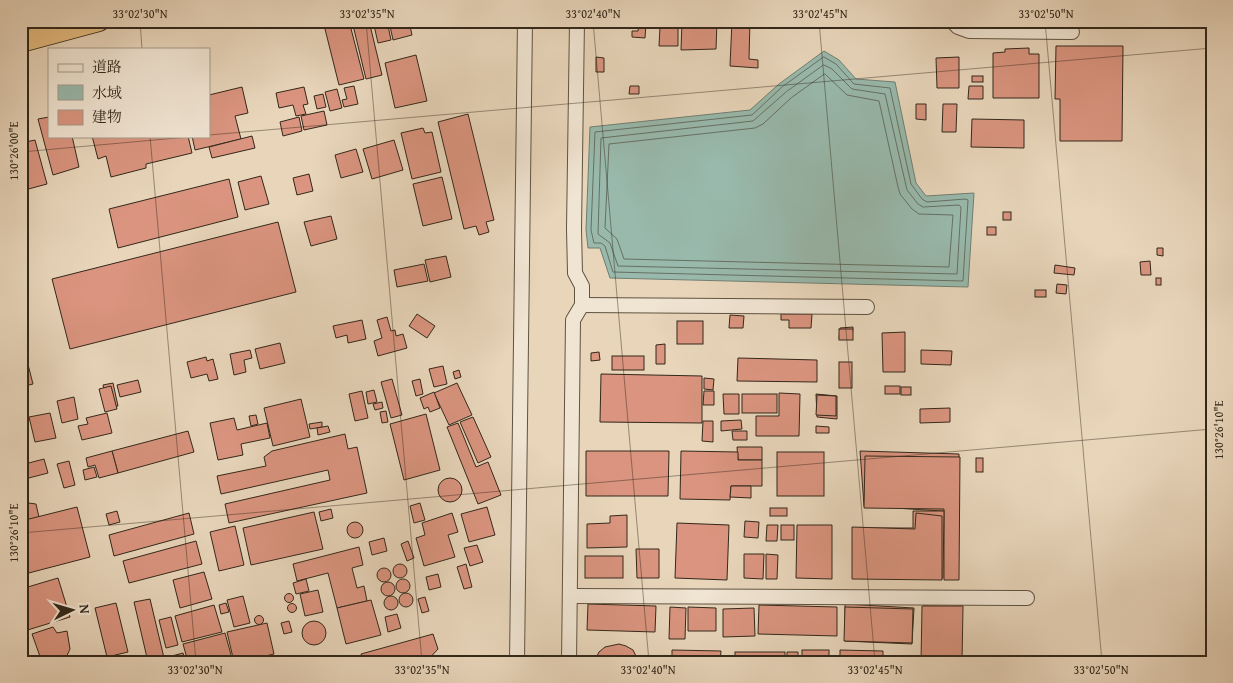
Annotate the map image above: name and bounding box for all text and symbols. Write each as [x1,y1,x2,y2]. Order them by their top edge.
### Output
text: 33°02'30"N [112,5,168,22]
text: 33°02'35"N [339,5,395,22]
text: 33°02'40"N [565,5,621,22]
text: 33°02'45"N [792,5,848,22]
text: 33°02'50"N [1018,5,1074,22]
legend [48,48,210,138]
text: 道路 [92,56,122,77]
text: 水域 [92,82,122,103]
text: 建物 [92,106,122,127]
text: 130°26'00"E [5,121,22,181]
text: 130°26'10"E [1210,400,1227,460]
text: 130°26'10"E [5,503,22,563]
north arrow [48,586,98,636]
text: N [75,603,95,615]
text: 33°02'30"N [167,661,223,678]
text: 33°02'35"N [394,661,450,678]
text: 33°02'40"N [620,661,676,678]
text: 33°02'45"N [847,661,903,678]
text: 33°02'50"N [1073,661,1129,678]

